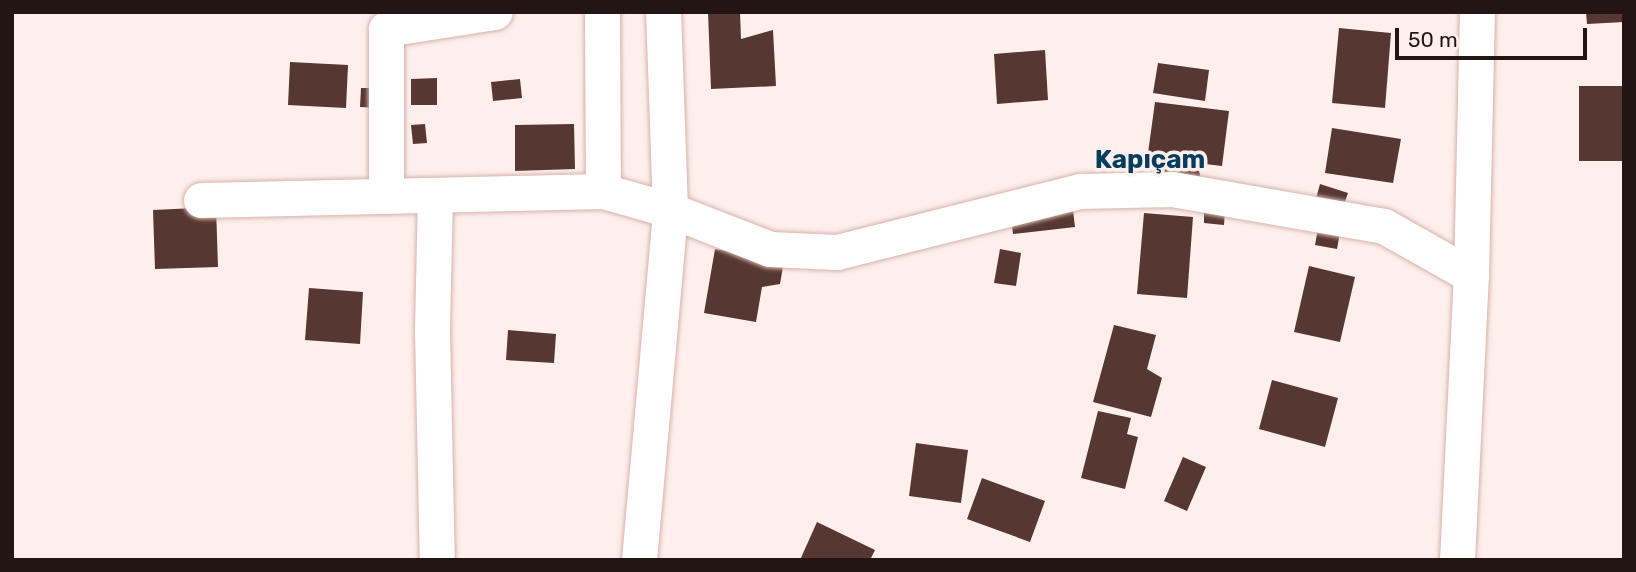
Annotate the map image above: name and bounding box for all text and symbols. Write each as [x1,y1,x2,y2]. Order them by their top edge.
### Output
scale bar [1398,14,1590,58]
text: 50 m [1408,27,1458,52]
district label: Kapıçam [1095,144,1205,176]

